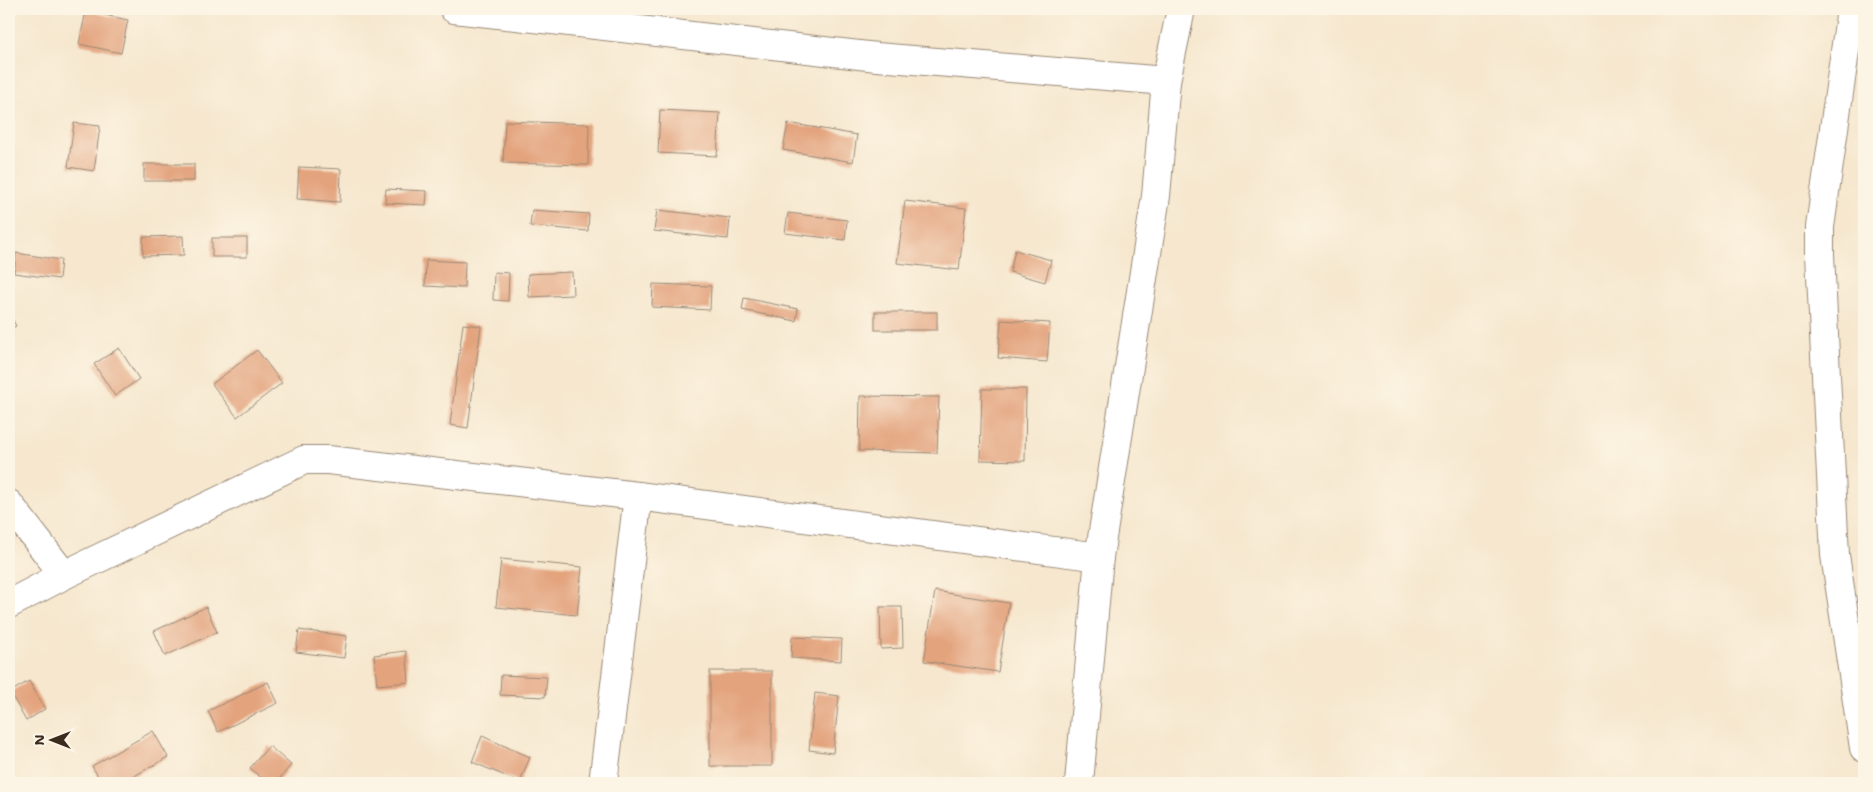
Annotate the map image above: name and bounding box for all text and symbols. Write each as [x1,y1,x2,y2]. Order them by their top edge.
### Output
north arrow [28,714,78,764]
text: N [30,734,48,746]

